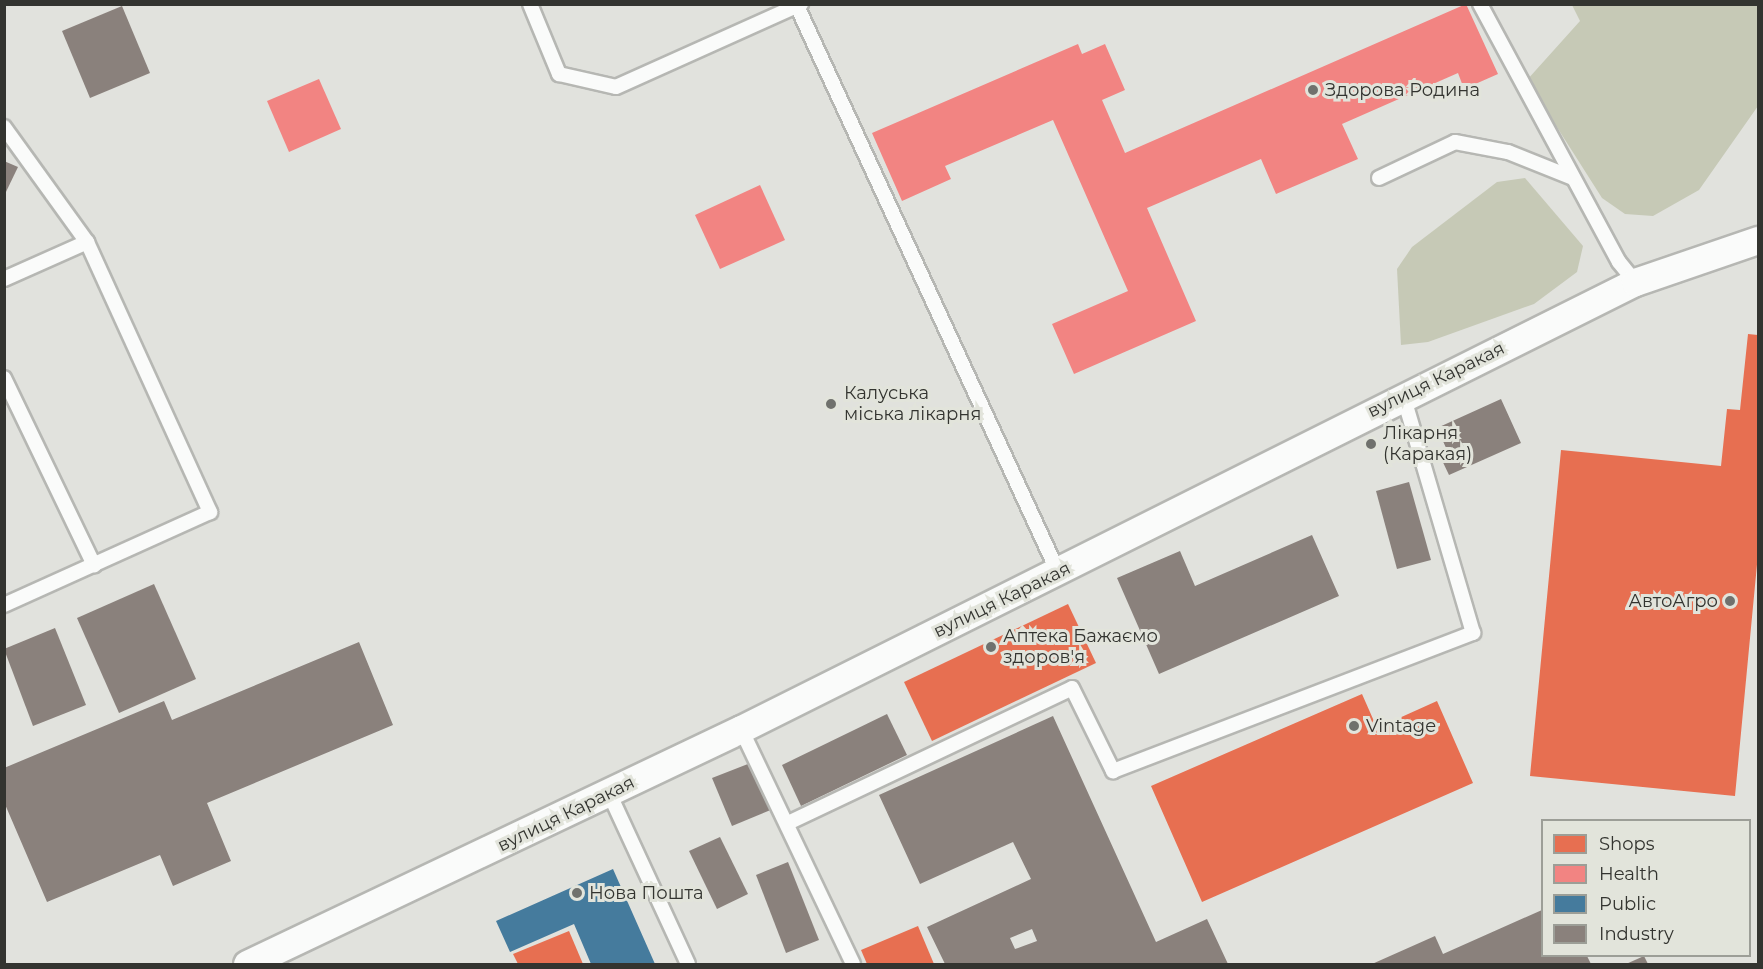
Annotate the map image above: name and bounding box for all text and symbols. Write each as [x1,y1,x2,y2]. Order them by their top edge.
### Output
place label: Здорова Родина [1325,79,1480,101]
marker: Здорова Родина [1306,83,1320,97]
street label: вулиця Каракая [1364,338,1508,422]
place label: Калуська міська лікарня [844,383,981,426]
marker: Калуська міська лікарня [822,395,840,413]
place label: Лікарня (Каракая) [1383,423,1472,466]
marker: Лікарня (Каракая) [1364,437,1378,451]
street label: вулиця Каракая [930,558,1074,642]
place label: АвтоАгро [1629,590,1718,612]
marker: АвтоАгро [1723,594,1737,608]
place label: Аптека Бажаємо здоров'я [1003,626,1158,668]
marker: Аптека Бажаємо здоров'я [984,640,998,654]
place label: Vintage [1366,715,1436,737]
marker: Vintage [1347,719,1361,733]
street label: вулиця Каракая [494,772,638,856]
legend [1541,819,1751,957]
text: Shops [1599,833,1655,855]
text: Health [1599,863,1659,885]
place label: Нова Пошта [589,882,703,904]
marker: Нова Пошта [570,886,584,900]
text: Public [1599,893,1656,915]
text: Industry [1599,923,1674,945]

